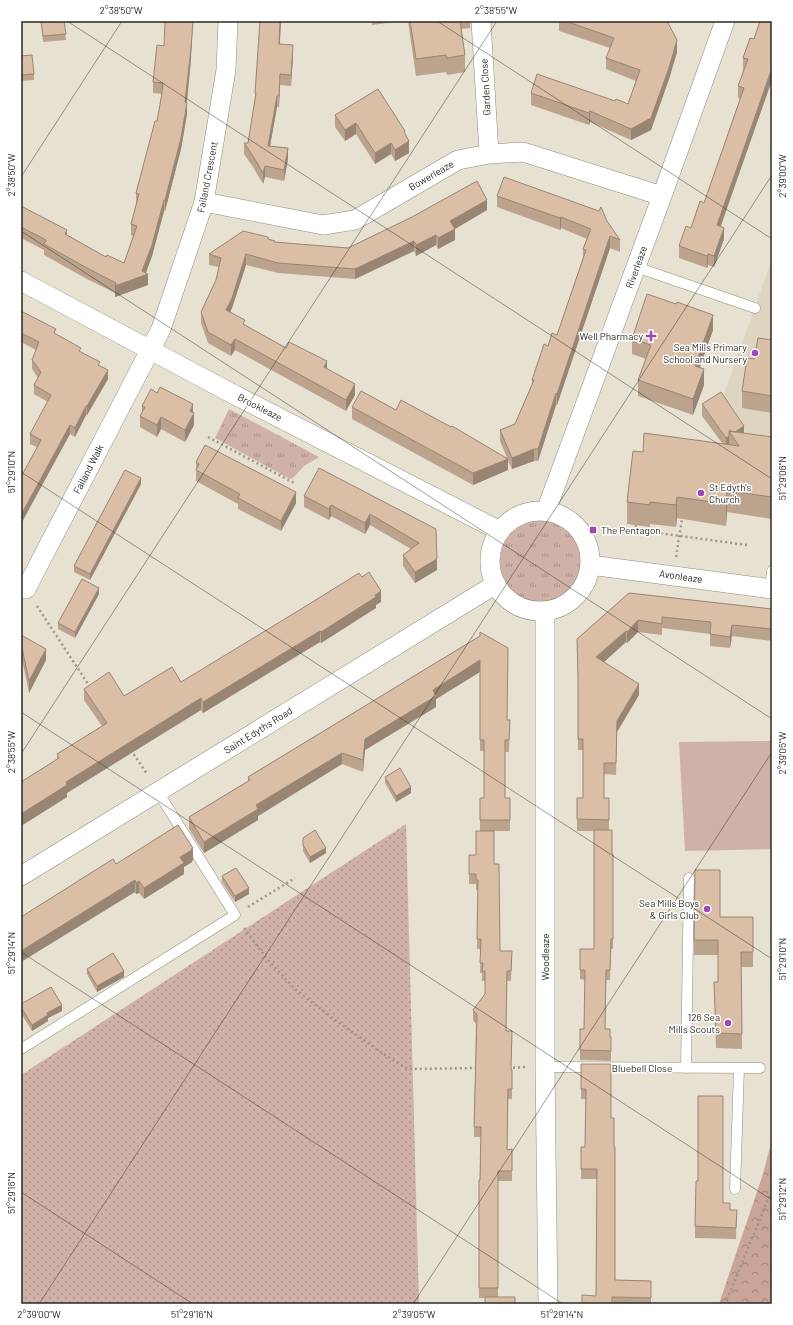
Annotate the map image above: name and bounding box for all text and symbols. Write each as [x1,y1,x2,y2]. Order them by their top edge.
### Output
text: 2°38'50"W [99,4,143,16]
text: 2°38'55"W [475,4,517,16]
street label: Garden Close [478,58,492,116]
street label: Failand Crescent [194,140,220,214]
text: 2°38'50"W [5,153,17,197]
text: 2°39'00"W [776,154,788,198]
street label: Bowerleaze [406,157,456,193]
street label: Riverleaze [623,244,649,290]
place label: Well Pharmacy [580,330,643,342]
marker: Well Pharmacy [646,331,656,341]
place label: Sea Mills Primary School and Nursery [663,341,747,365]
marker: Sea Mills Primary School and Nursery [750,348,760,358]
street label: Brookleaze [236,391,284,423]
street label: Failand Walk [70,442,106,496]
text: 51°29'10"N [5,451,17,493]
text: 51°29'06"N [776,456,788,500]
place label: St Edyth's Church [709,481,751,505]
marker: St Edyth's Church [696,488,706,498]
place label: The Pentagon [601,524,661,536]
marker: The Pentagon [588,525,598,535]
street label: Avonleaze [659,567,703,585]
street label: Saint Edyths Road [221,704,295,756]
text: 2°38'55"W [5,731,17,773]
text: 2°39'05"W [776,731,788,775]
place label: Sea Mills Boys & Girls Club [639,897,699,921]
marker: Sea Mills Boys & Girls Club [702,904,712,914]
text: 51°29'14"N [5,932,17,974]
street label: Woodleaze [539,933,551,981]
text: 51°29'10"N [776,938,788,980]
place label: 126 Sea Mills Scouts [669,1011,720,1035]
marker: 126 Sea Mills Scouts [723,1018,733,1028]
street label: Bluebell Close [612,1062,672,1074]
text: 51°29'16"N [5,1172,17,1214]
text: 51°29'12"N [776,1178,788,1220]
text: 2°39'00"W [17,1308,61,1320]
text: 51°29'16"N [171,1308,213,1320]
text: 2°39'05"W [392,1308,436,1320]
text: 51°29'14"N [541,1308,583,1320]

